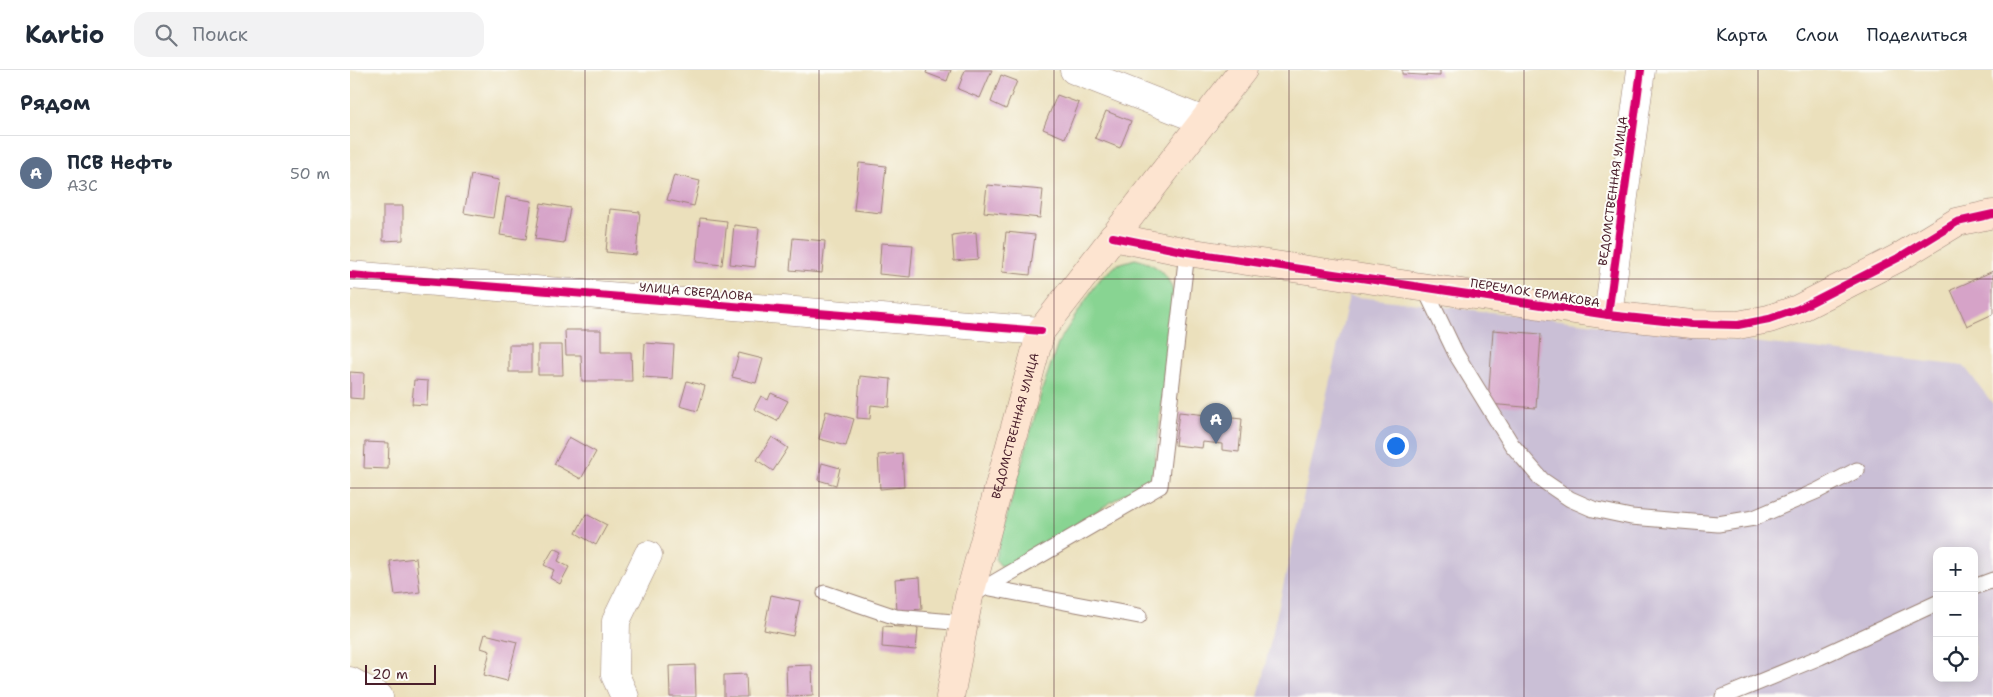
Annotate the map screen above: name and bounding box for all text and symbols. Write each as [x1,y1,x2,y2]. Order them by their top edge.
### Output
search box [134,12,484,57]
text: Kartio [25,19,104,51]
icon: search [152,21,180,49]
text: Поиск [192,22,248,47]
text: Карта [1716,23,1767,47]
text: Слои [1795,23,1839,47]
text: Поделиться [1867,23,1968,47]
text: Рядом [20,89,90,117]
street label: ВЕДОМСТВЕННАЯ УЛИЦА [1595,115,1631,267]
text: ПСВ Нефть [67,150,173,175]
text: A [30,163,42,184]
text: 50 m [290,163,330,184]
text: АЗС [67,175,98,196]
street label: ПЕРЕУЛОК ЕРМАКОВА [1469,275,1601,311]
street label: УЛИЦА СВЕРДЛОВА [639,279,754,305]
street label: ВЕДОМСТВЕННАЯ УЛИЦА [988,351,1043,501]
pin: A [1200,403,1232,444]
your location [1383,433,1409,459]
map controls [1933,547,1978,682]
button: + [1933,547,1978,592]
button: − [1933,592,1978,637]
button: locate [1933,637,1978,682]
scale bar [365,662,436,685]
text: 20 m [372,665,408,683]

